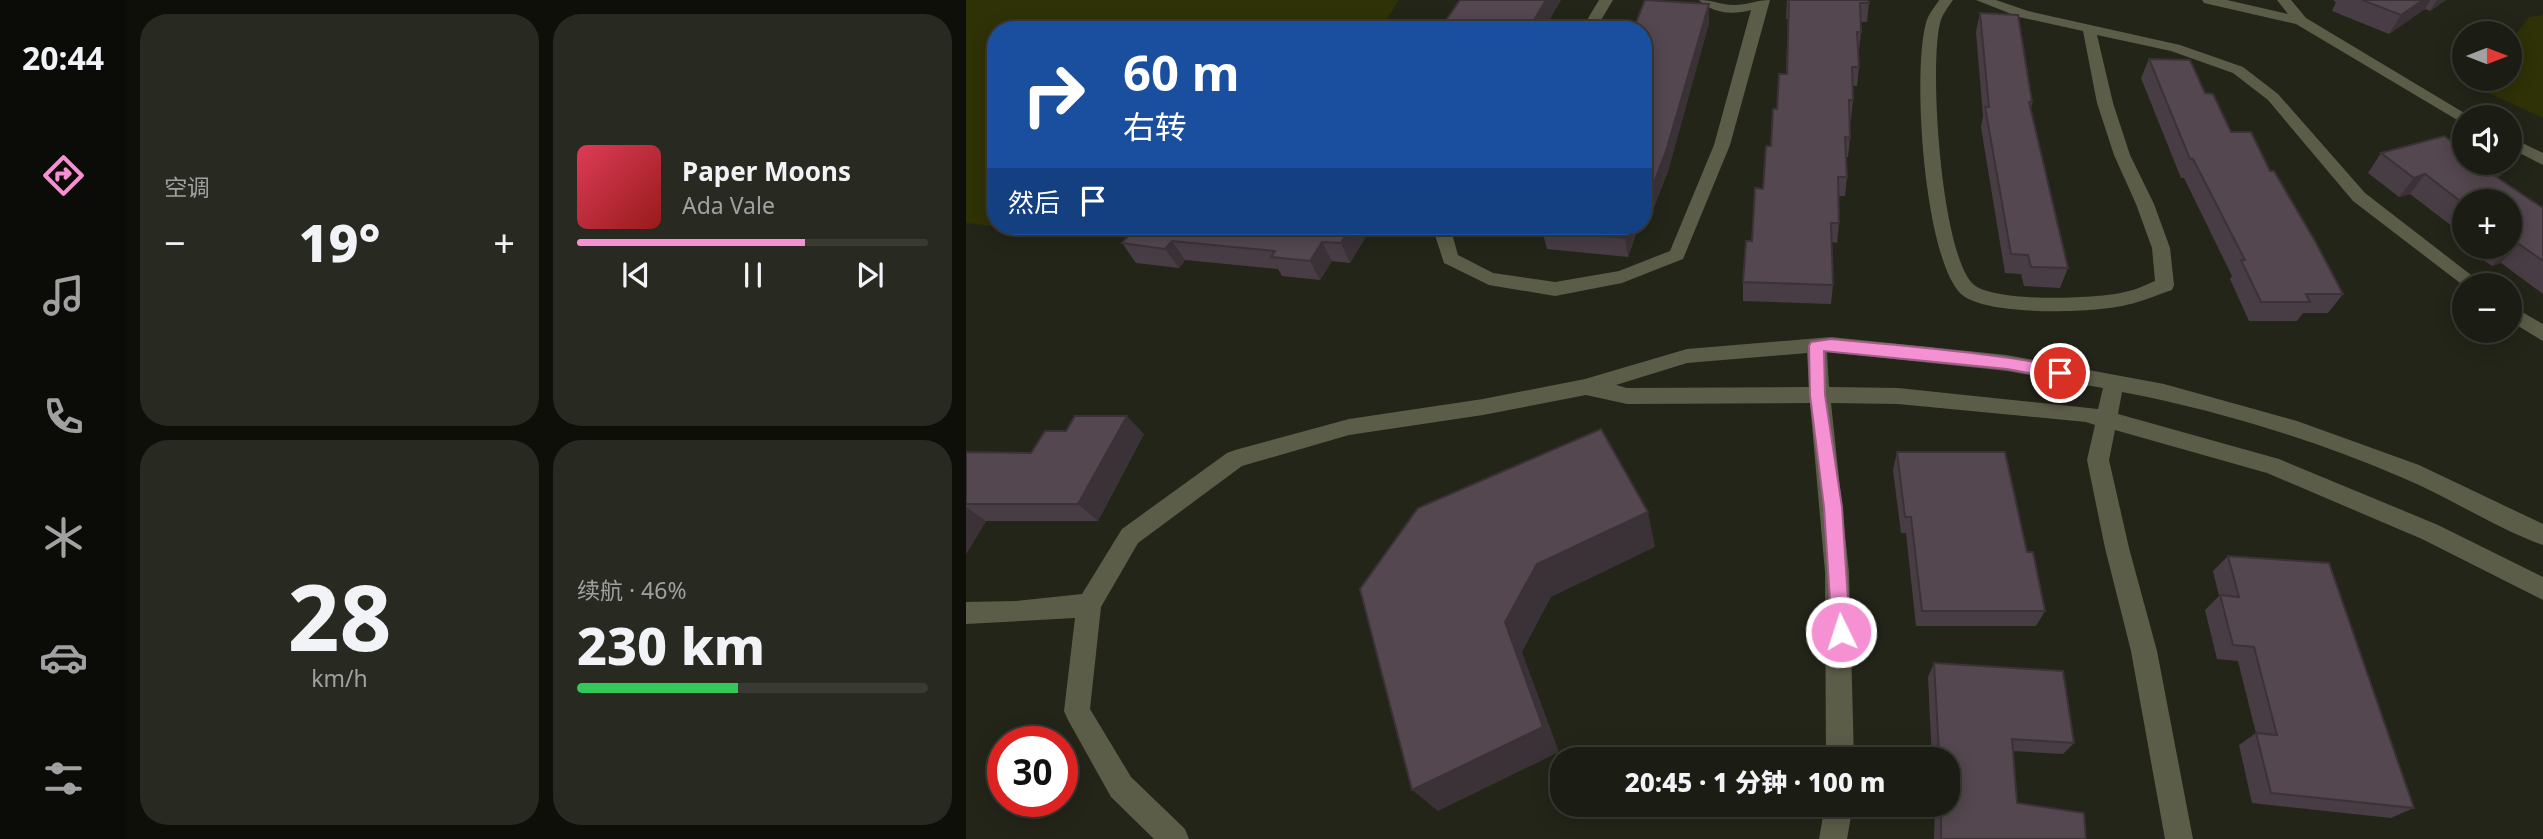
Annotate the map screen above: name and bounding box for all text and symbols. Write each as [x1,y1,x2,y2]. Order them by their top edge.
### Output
north arrow [2452,21,2522,91]
map controls [2452,21,2522,343]
text: 20:44 [22,36,104,79]
text: 60 m [1123,39,1240,105]
icon: right [1008,49,1099,140]
text: 右转 [1123,105,1187,148]
button: sound [2452,105,2522,175]
icon: directions [39,151,88,200]
text: Paper Moons [682,153,851,189]
text: 空调 [164,171,210,203]
icon: arrive [1074,182,1112,220]
text: 然后 [1008,184,1060,220]
text: Ada Vale [682,189,775,221]
button: + [2452,189,2522,259]
text: 19° [298,206,381,277]
text: − [164,216,186,268]
text: + [493,216,515,268]
icon: previous [617,256,655,294]
icon: pause [734,256,772,294]
icon: next [851,256,889,294]
icon: music [39,271,88,320]
button: − [2452,273,2522,343]
pin [2030,343,2090,403]
icon: arrive [2041,354,2079,392]
icon: phone [39,392,88,441]
icon: climate [39,513,88,562]
text: 28 [287,554,392,678]
text: 续航 · 46% [577,574,687,606]
position arrow [1804,595,1878,669]
text: 230 km [577,609,765,680]
icon: car [39,633,88,682]
text: km/h [311,662,368,694]
speed limit sign: 30 [987,726,1078,817]
icon: filters [39,754,88,803]
text: 20:45 · 1 分钟 · 100 m [1625,764,1885,800]

